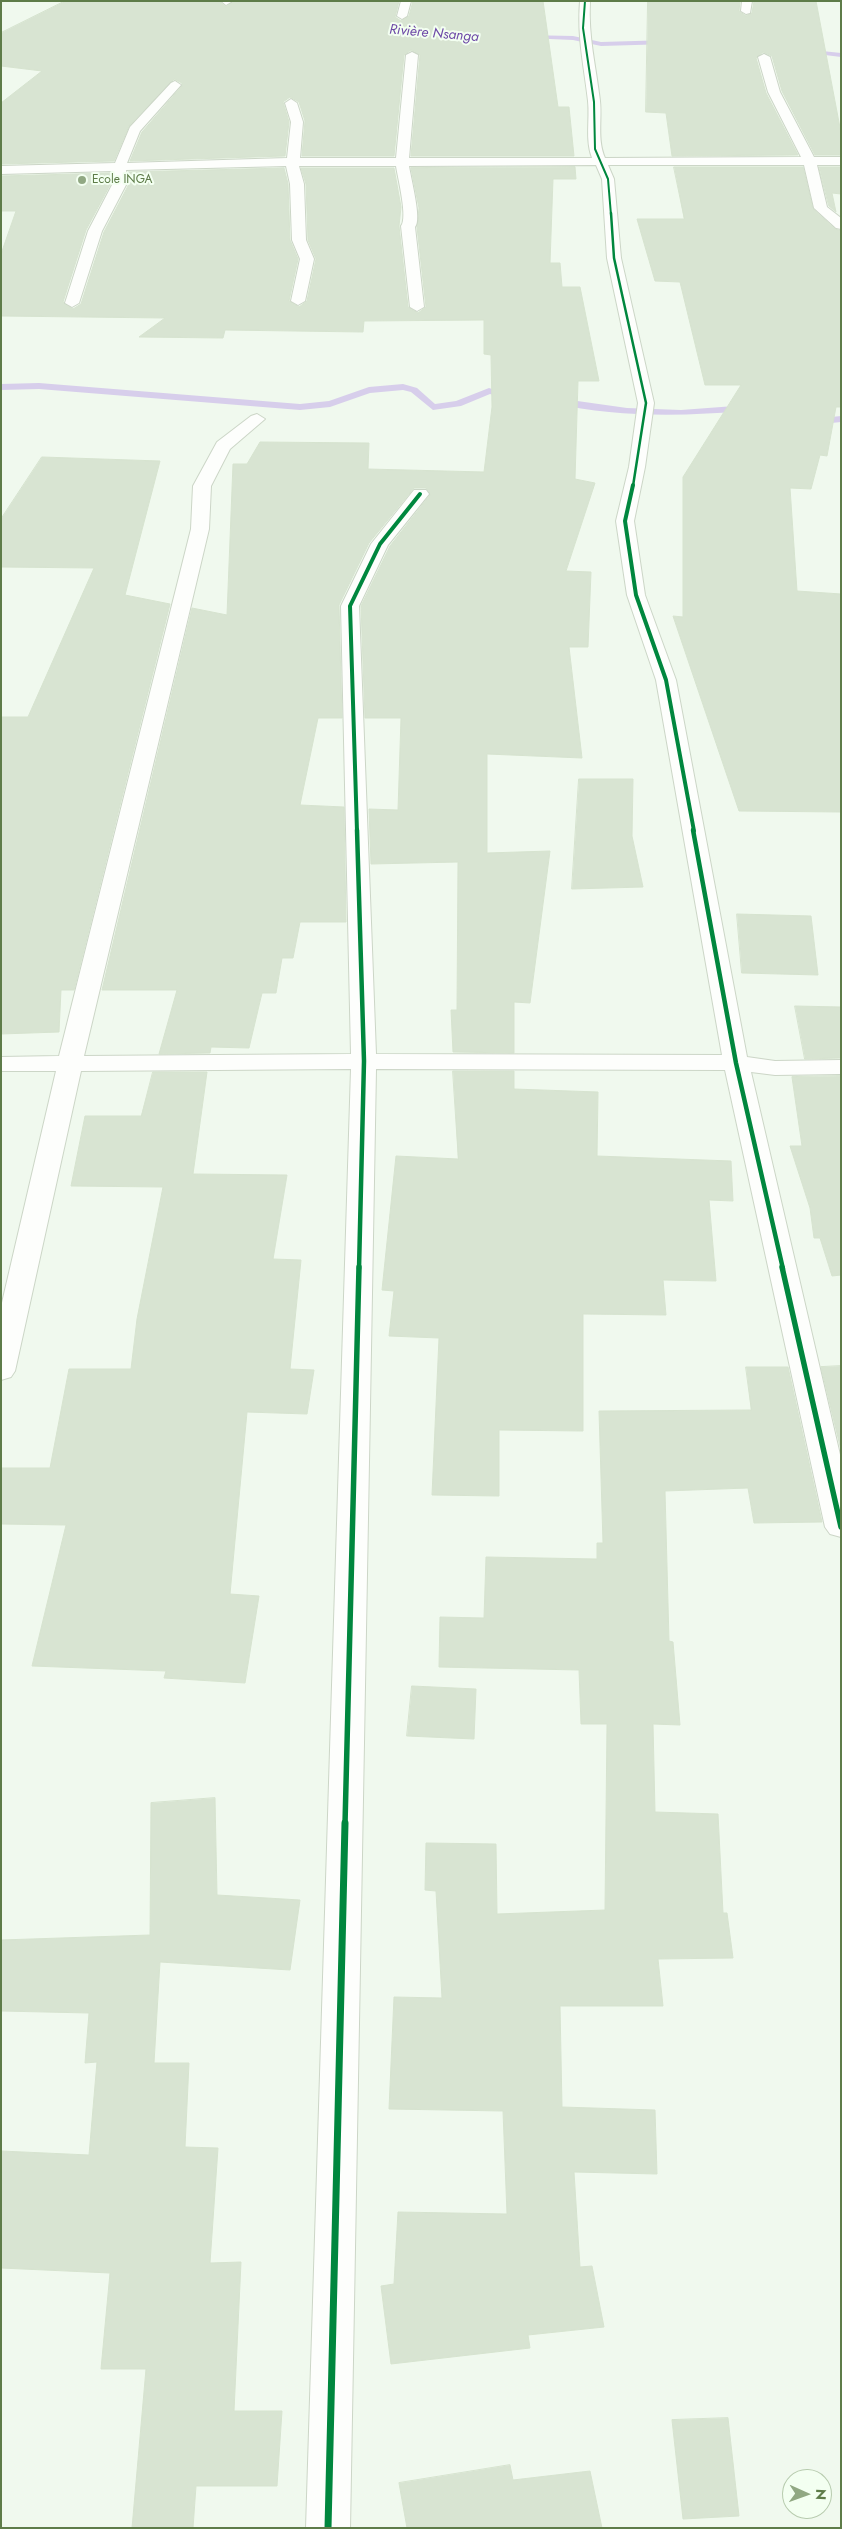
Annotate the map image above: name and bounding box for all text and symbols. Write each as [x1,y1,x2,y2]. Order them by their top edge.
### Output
water label: Rivière Nsanga [389,22,479,46]
place label: Ecole INGA [92,173,153,187]
marker: Ecole INGA [76,174,88,186]
north arrow [782,2469,832,2519]
text: N [811,2489,831,2500]

